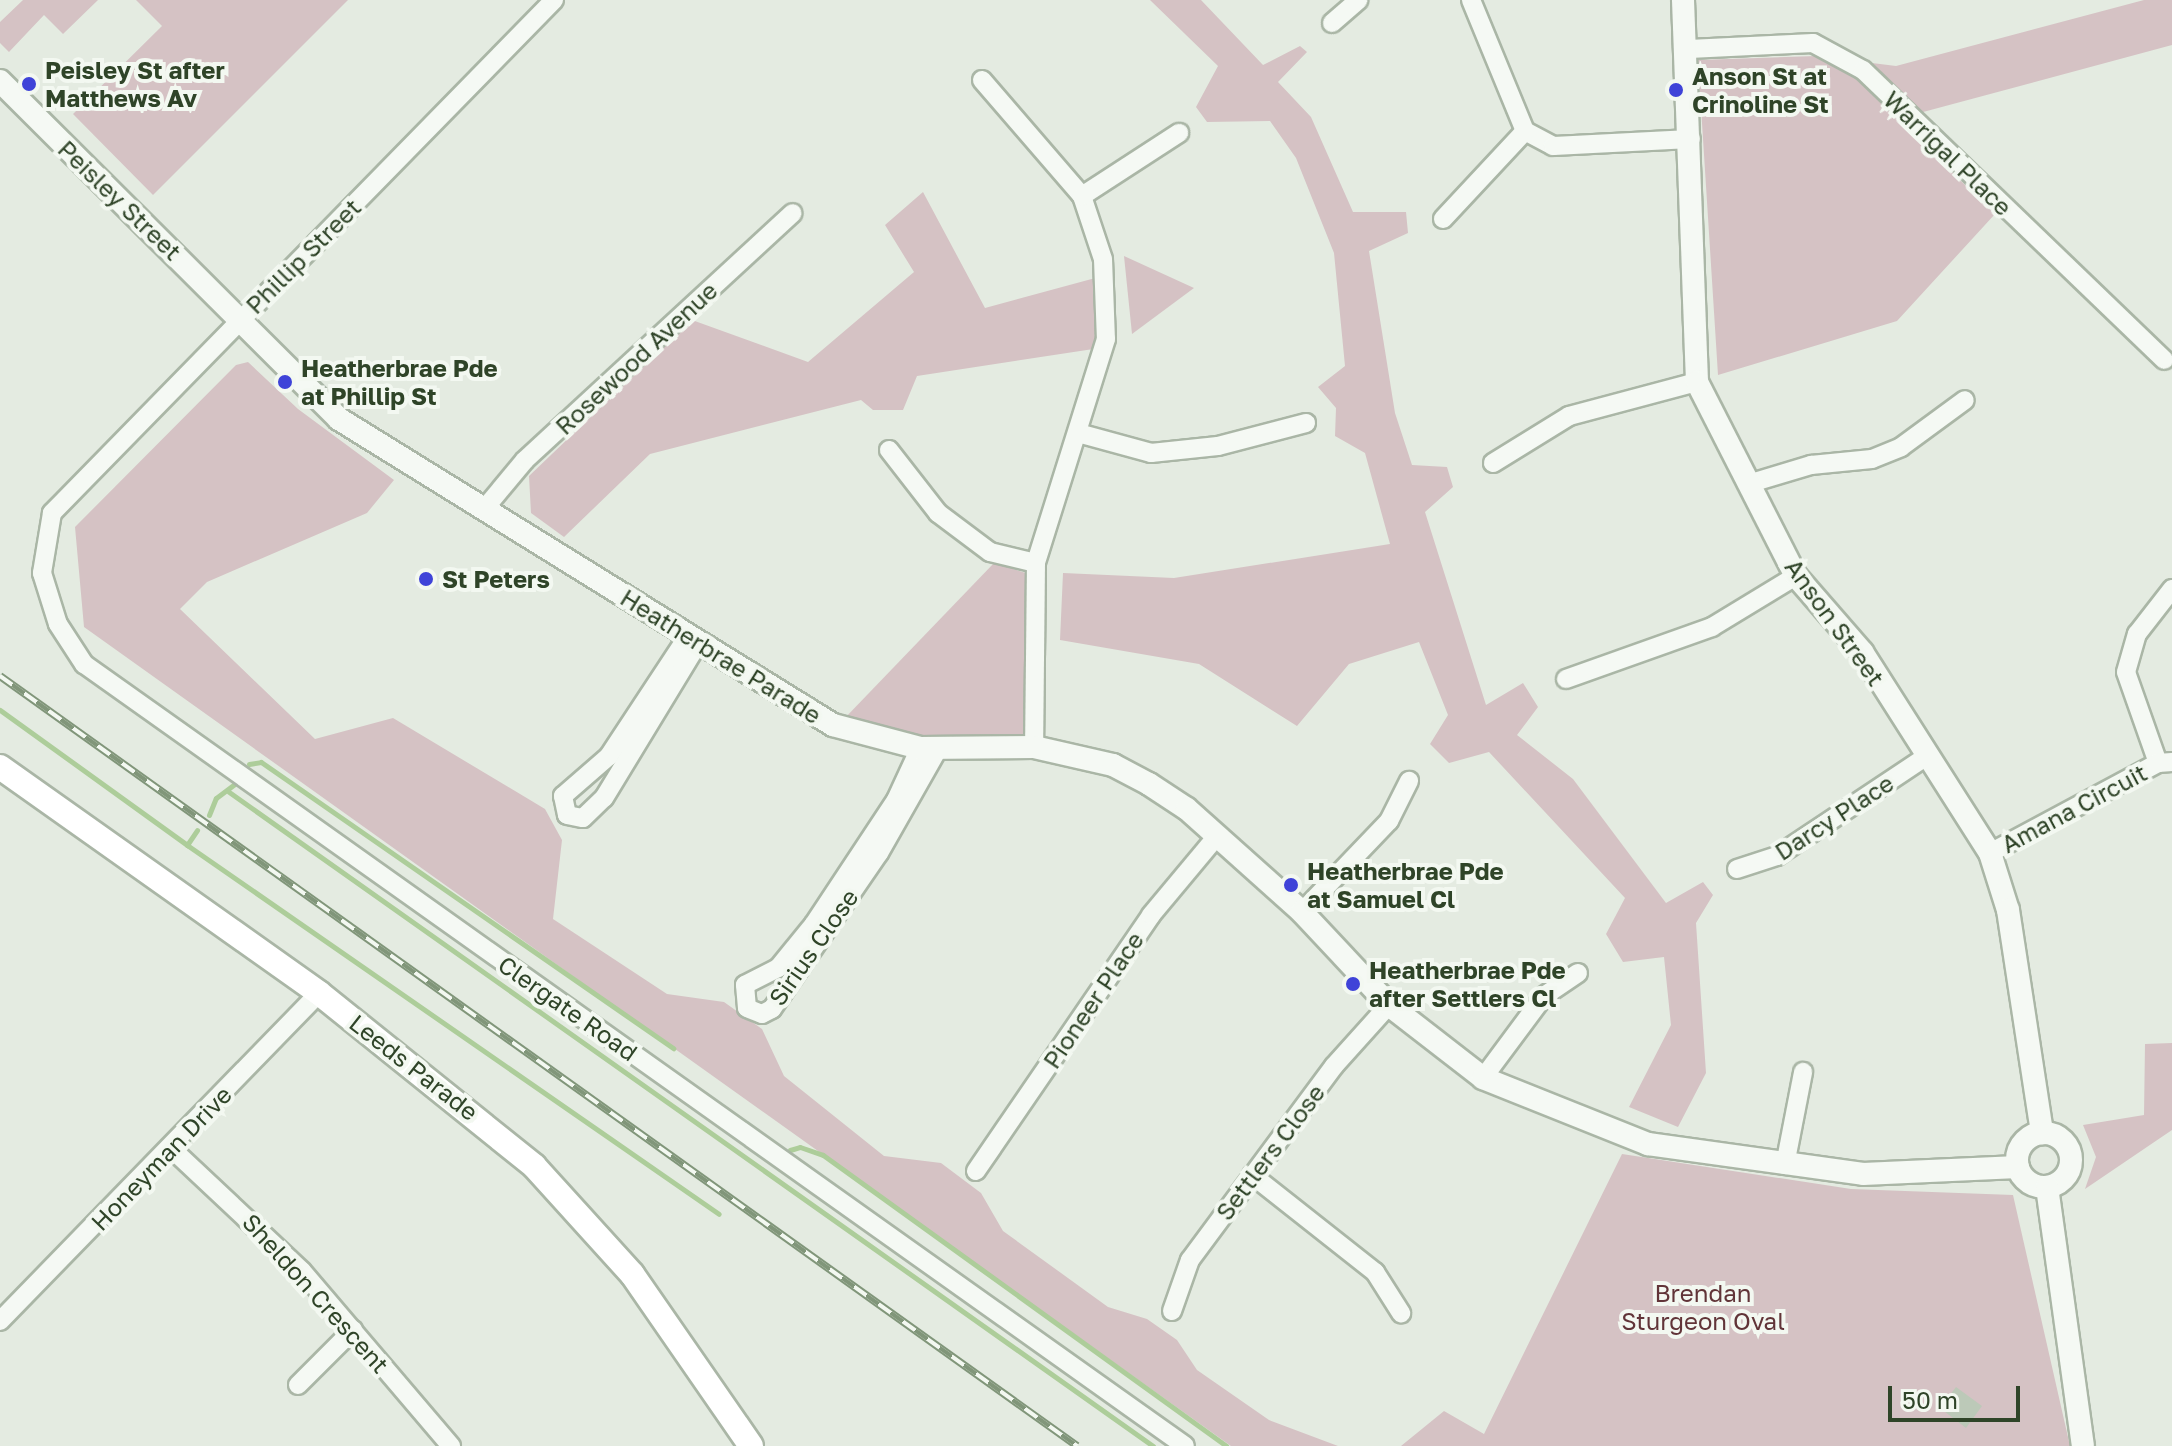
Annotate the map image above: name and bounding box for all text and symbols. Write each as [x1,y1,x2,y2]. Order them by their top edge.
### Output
place label: Peisley St after Matthews Av [45,56,225,112]
place label: Anson St at Crinoline St [1692,62,1829,118]
marker: Peisley St after Matthews Av [20,75,38,93]
marker: Anson St at Crinoline St [1667,81,1685,99]
street label: Warrigal Place [1878,85,2018,221]
street label: Peisley Street [52,134,188,266]
street label: Phillip Street [240,193,366,319]
street label: Rosewood Avenue [549,276,723,440]
place label: Heatherbrae Pde at Phillip St [301,354,498,410]
marker: Heatherbrae Pde at Phillip St [276,373,294,391]
street label: Anson Street [1779,553,1891,691]
place label: St Peters [442,565,550,593]
marker: St Peters [417,570,435,588]
street label: Heatherbrae Parade [615,583,827,729]
street label: Amana Circuit [1996,758,2152,858]
street label: Darcy Place [1769,768,1899,866]
place label: Heatherbrae Pde at Samuel Cl [1307,857,1504,913]
marker: Heatherbrae Pde at Samuel Cl [1282,876,1300,894]
street label: Sirius Close [762,883,864,1011]
street label: Pioneer Place [1037,926,1149,1074]
street label: Clergate Road [493,949,643,1067]
place label: Heatherbrae Pde after Settlers Cl [1369,956,1566,1012]
marker: Heatherbrae Pde after Settlers Cl [1344,975,1362,993]
street label: Leeds Parade [344,1008,484,1126]
street label: Settlers Close [1210,1078,1330,1226]
street label: Honeyman Drive [85,1080,237,1236]
street label: Sheldon Crescent [237,1207,395,1379]
park label: Brendan Sturgeon Oval [1621,1279,1785,1335]
scale bar [1892,1370,2024,1420]
text: 50 m [1902,1385,1958,1414]

